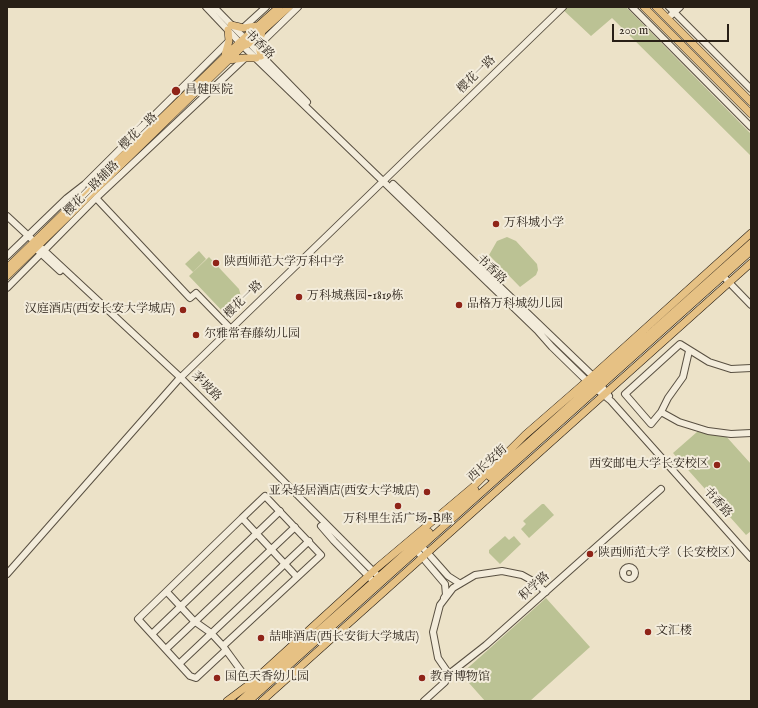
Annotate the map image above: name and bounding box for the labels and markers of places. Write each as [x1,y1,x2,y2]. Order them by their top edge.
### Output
place label: 昌健医院 [185,84,233,98]
marker: 昌健医院 [170,85,182,97]
place label: 万科城小学 [504,217,564,231]
marker: 万科城小学 [491,219,501,229]
place label: 陕西师范大学万科中学 [224,256,344,270]
marker: 陕西师范大学万科中学 [211,258,221,268]
place label: 万科城燕园-1819栋 [307,290,403,304]
marker: 万科城燕园-1819栋 [294,292,304,302]
place label: 品格万科城幼儿园 [467,298,563,312]
marker: 品格万科城幼儿园 [454,300,464,310]
place label: 汉庭酒店(西安长安大学城店) [25,303,175,317]
marker: 汉庭酒店(西安长安大学城店) [178,305,188,315]
place label: 尔雅常春藤幼儿园 [204,328,300,342]
marker: 尔雅常春藤幼儿园 [191,330,201,340]
place label: 西安邮电大学长安校区 [589,458,709,472]
marker: 西安邮电大学长安校区 [712,460,722,470]
place label: 亚朵轻居酒店(西安大学城店) [269,485,419,499]
marker: 亚朵轻居酒店(西安大学城店) [422,487,432,497]
marker: 万科里生活广场-B座 [393,501,403,511]
place label: 万科里生活广场-B座 [343,513,453,527]
place label: 陕西师范大学（长安校区） [598,547,742,561]
marker: 陕西师范大学（长安校区） [585,549,595,559]
place label: 文汇楼 [656,625,692,639]
marker: 文汇楼 [643,627,653,637]
place label: 喆啡酒店(西长安街大学城店) [269,631,419,645]
marker: 喆啡酒店(西长安街大学城店) [256,633,266,643]
place label: 国色天香幼儿园 [225,671,309,685]
place label: 教育博物馆 [430,671,490,685]
marker: 国色天香幼儿园 [212,673,222,683]
marker: 教育博物馆 [417,673,427,683]

